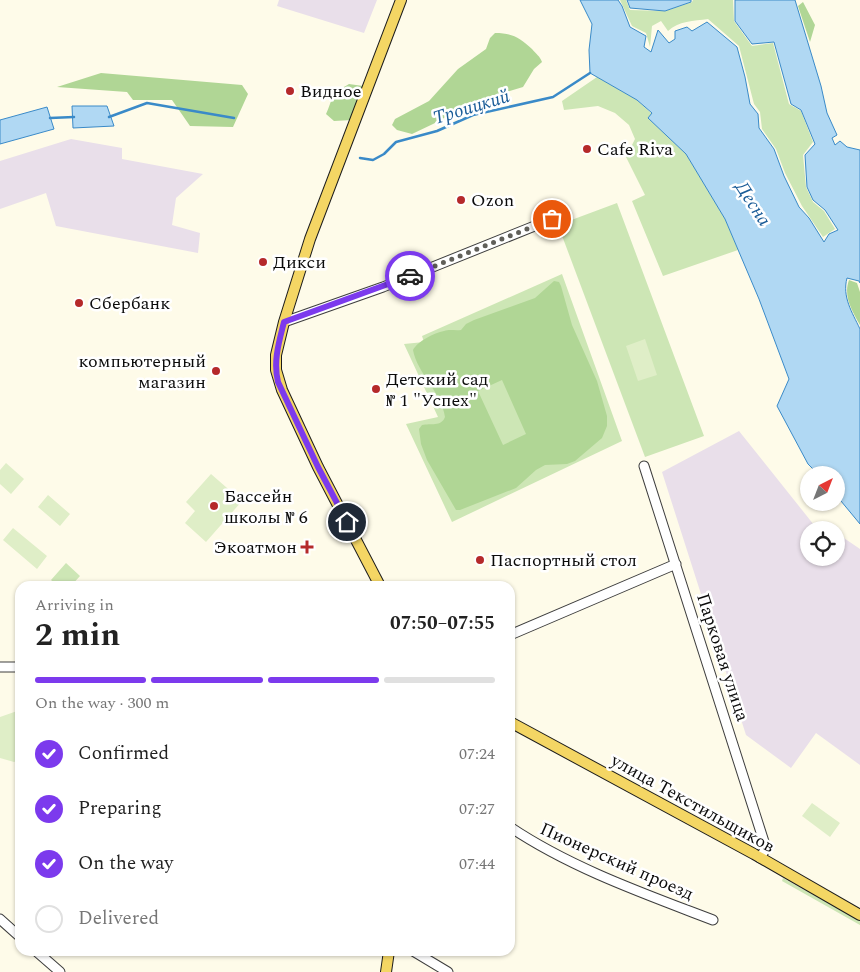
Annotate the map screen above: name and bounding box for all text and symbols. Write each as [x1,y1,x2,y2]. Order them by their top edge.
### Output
place label: Видное [300,78,362,105]
water label: Троицкий [429,82,514,133]
marker: Видное [284,85,296,97]
place label: Cafe Riva [597,136,673,163]
marker: Cafe Riva [581,143,593,155]
water label: Десна [727,175,778,233]
place label: Ozon [471,187,514,214]
marker: Ozon [455,194,467,206]
pin [531,198,573,240]
icon: bag [538,205,566,233]
place label: Дикси [273,249,326,276]
courier [385,251,435,301]
marker: Дикси [257,256,269,268]
icon: car [396,262,424,290]
place label: Сбербанк [89,290,170,317]
marker: Сбербанк [73,297,85,309]
place label: компьютерный магазин [78,348,206,396]
marker: компьютерный магазин [210,365,222,377]
place label: Детский сад № 1 "Успех" [386,366,489,414]
marker: Детский сад № 1 "Успех" [370,383,382,395]
north arrow [800,466,845,511]
map controls [800,466,845,566]
place label: Бассейн школы № 6 [224,483,308,531]
marker: Бассейн школы № 6 [208,500,220,512]
pin [326,501,368,543]
icon: home [333,508,361,536]
button: locate [800,521,845,566]
place label: Экоатмон [214,534,297,561]
marker: Экоатмон [301,541,313,553]
place label: Паспортный стол [490,547,637,574]
marker: Паспортный стол [474,554,486,566]
street label: Парковая улица [689,590,756,725]
text: Arriving in [35,593,114,617]
text: 07:50–07:55 [390,609,495,638]
text: 2 min [35,611,120,660]
text: On the way · 300 m [35,691,169,715]
text: Confirmed [78,739,169,768]
icon: check [35,740,63,768]
text: 07:24 [459,742,495,766]
street label: улица Текстильщиков [605,747,780,860]
text: Preparing [78,794,162,823]
icon: check [35,795,63,823]
text: 07:27 [459,797,495,821]
street label: Пионерский проезд [535,815,698,908]
text: On the way [78,849,174,878]
icon: check [35,850,63,878]
text: 07:44 [459,852,495,876]
text: Delivered [78,904,159,933]

